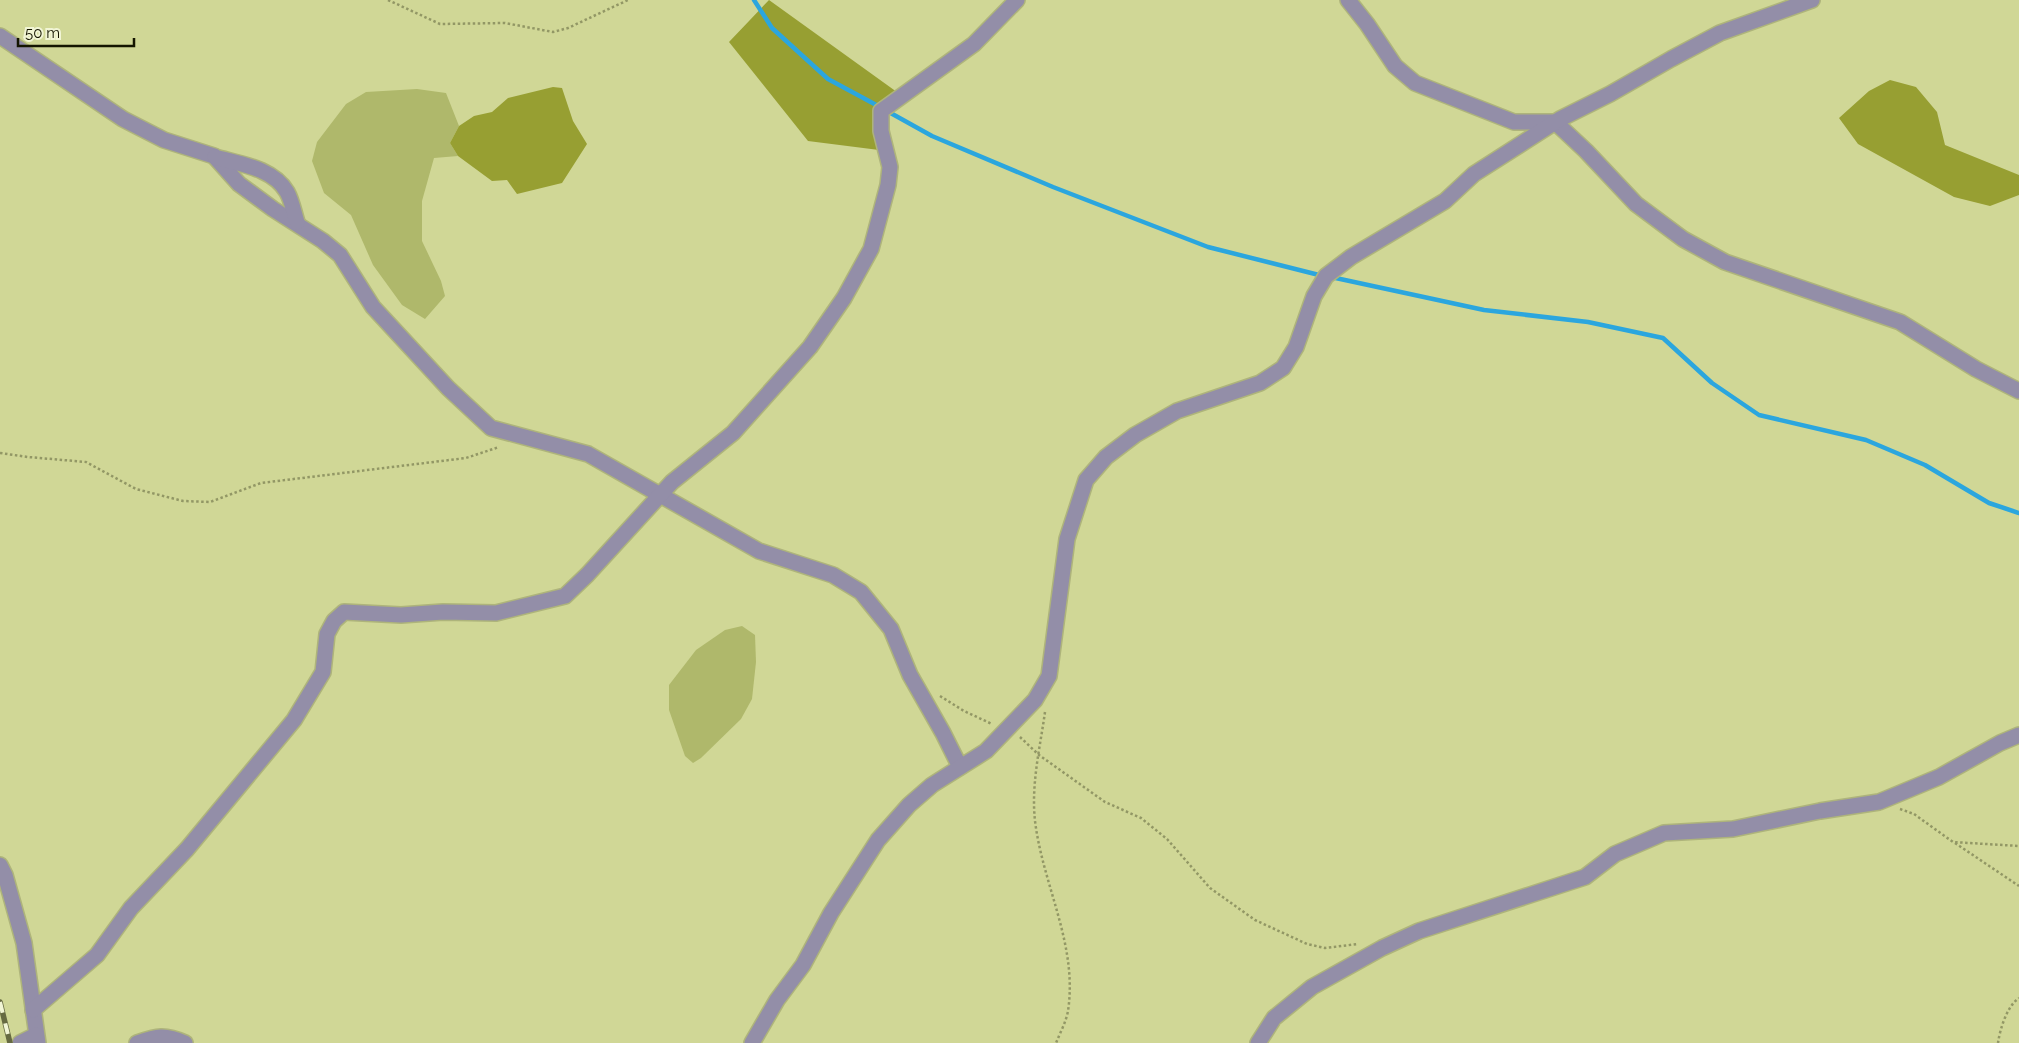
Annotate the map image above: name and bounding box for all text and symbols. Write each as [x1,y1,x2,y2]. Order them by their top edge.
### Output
scale bar [18,15,134,47]
text: 50 m [25,24,60,42]

